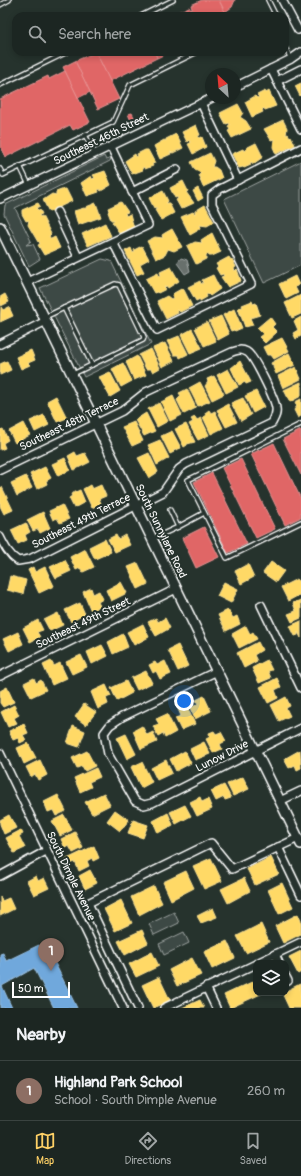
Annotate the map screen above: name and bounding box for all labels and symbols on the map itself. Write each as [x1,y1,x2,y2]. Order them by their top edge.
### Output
north arrow [205,68,241,104]
street label: Southeast 46th Street [51,110,151,168]
street label: Southeast 48th Terrace [17,394,121,454]
street label: South Sunnylane Road [133,482,189,580]
street label: Southeast 49th Terrace [30,490,133,551]
street label: Southeast 49th Street [34,594,133,652]
your location [174,691,194,711]
street label: Lunow Drive [194,737,251,775]
street label: South Dimple Avenue [44,829,98,923]
pin: 1 [38,938,64,971]
scale bar [12,980,70,999]

